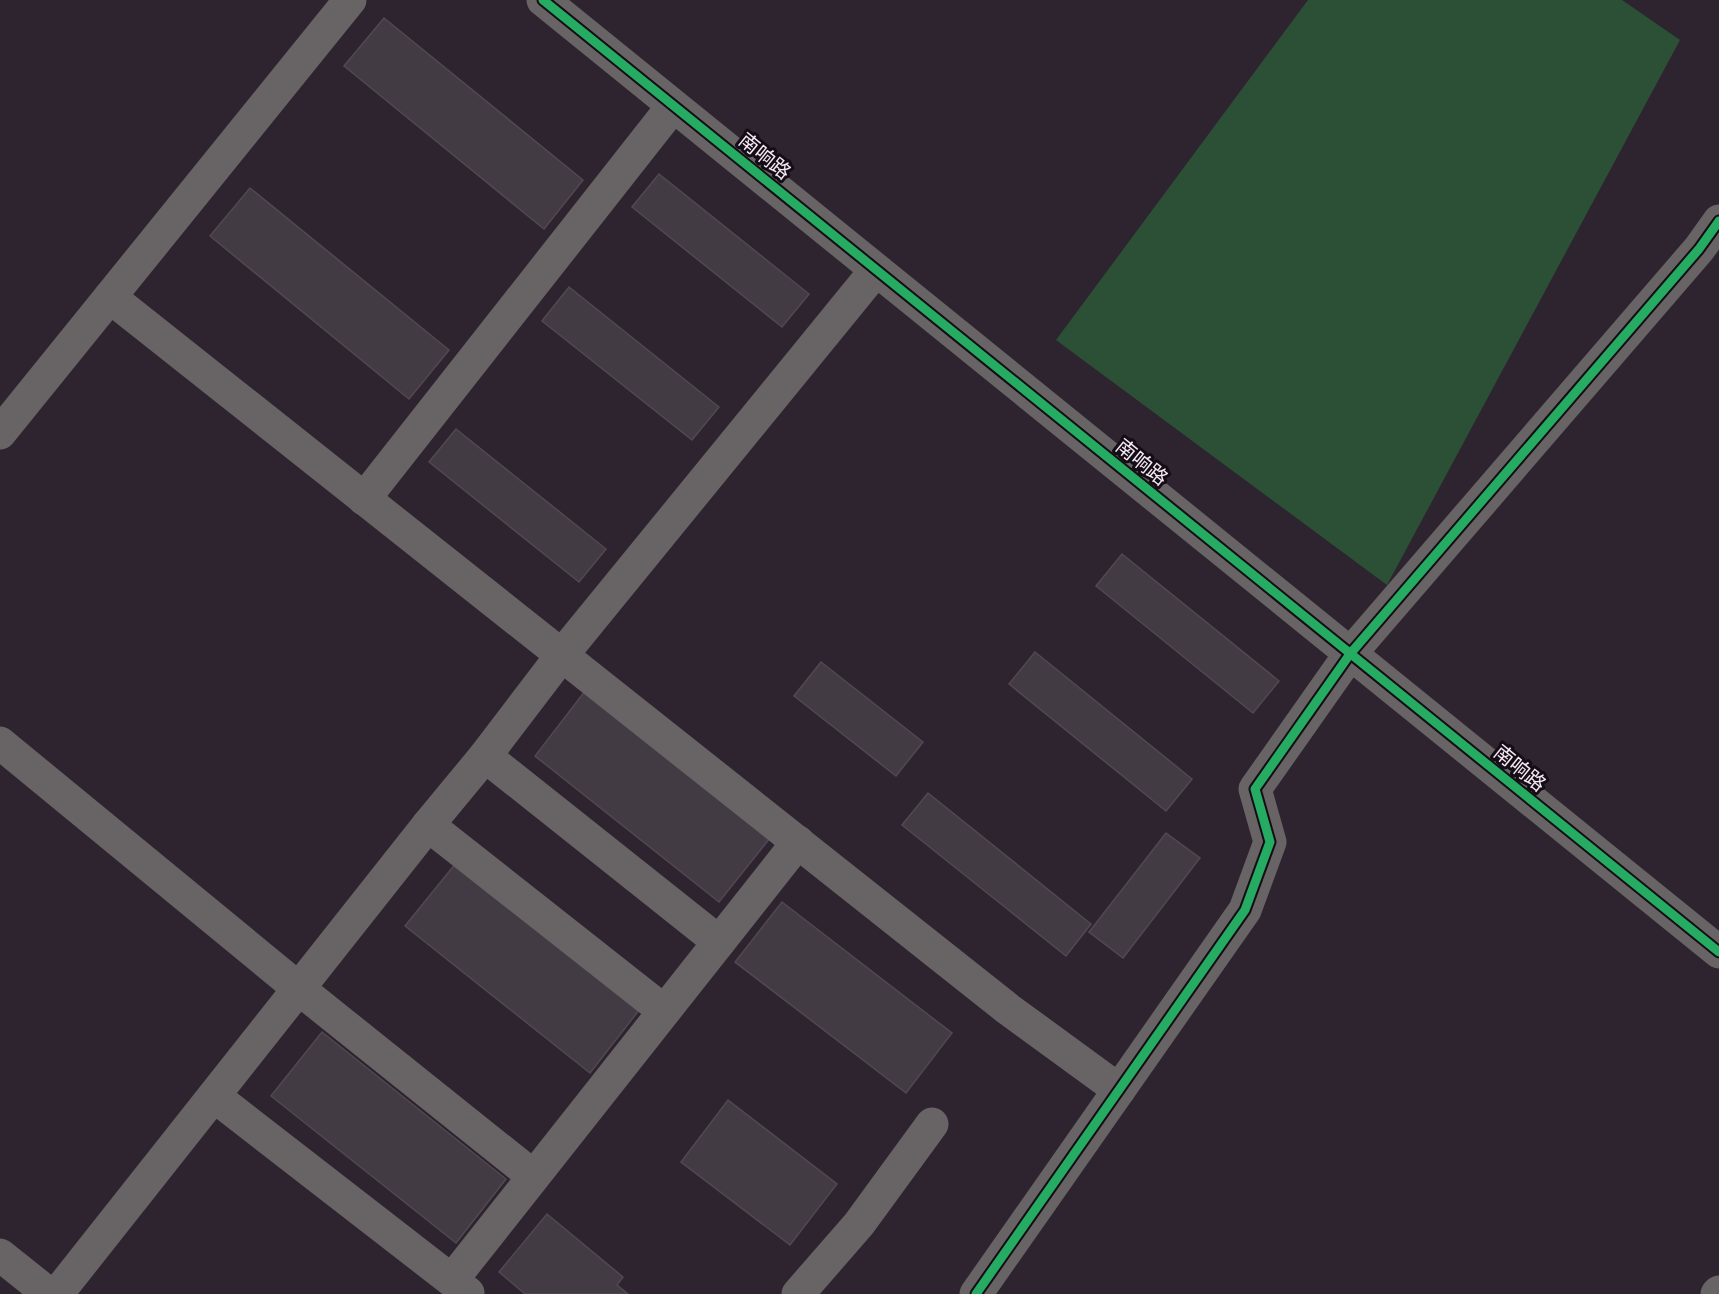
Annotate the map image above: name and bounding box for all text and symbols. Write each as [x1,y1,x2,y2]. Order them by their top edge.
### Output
street label: 南响路 [734,128,796,184]
street label: 南响路 [1111,434,1173,490]
street label: 南响路 [1489,740,1551,796]

